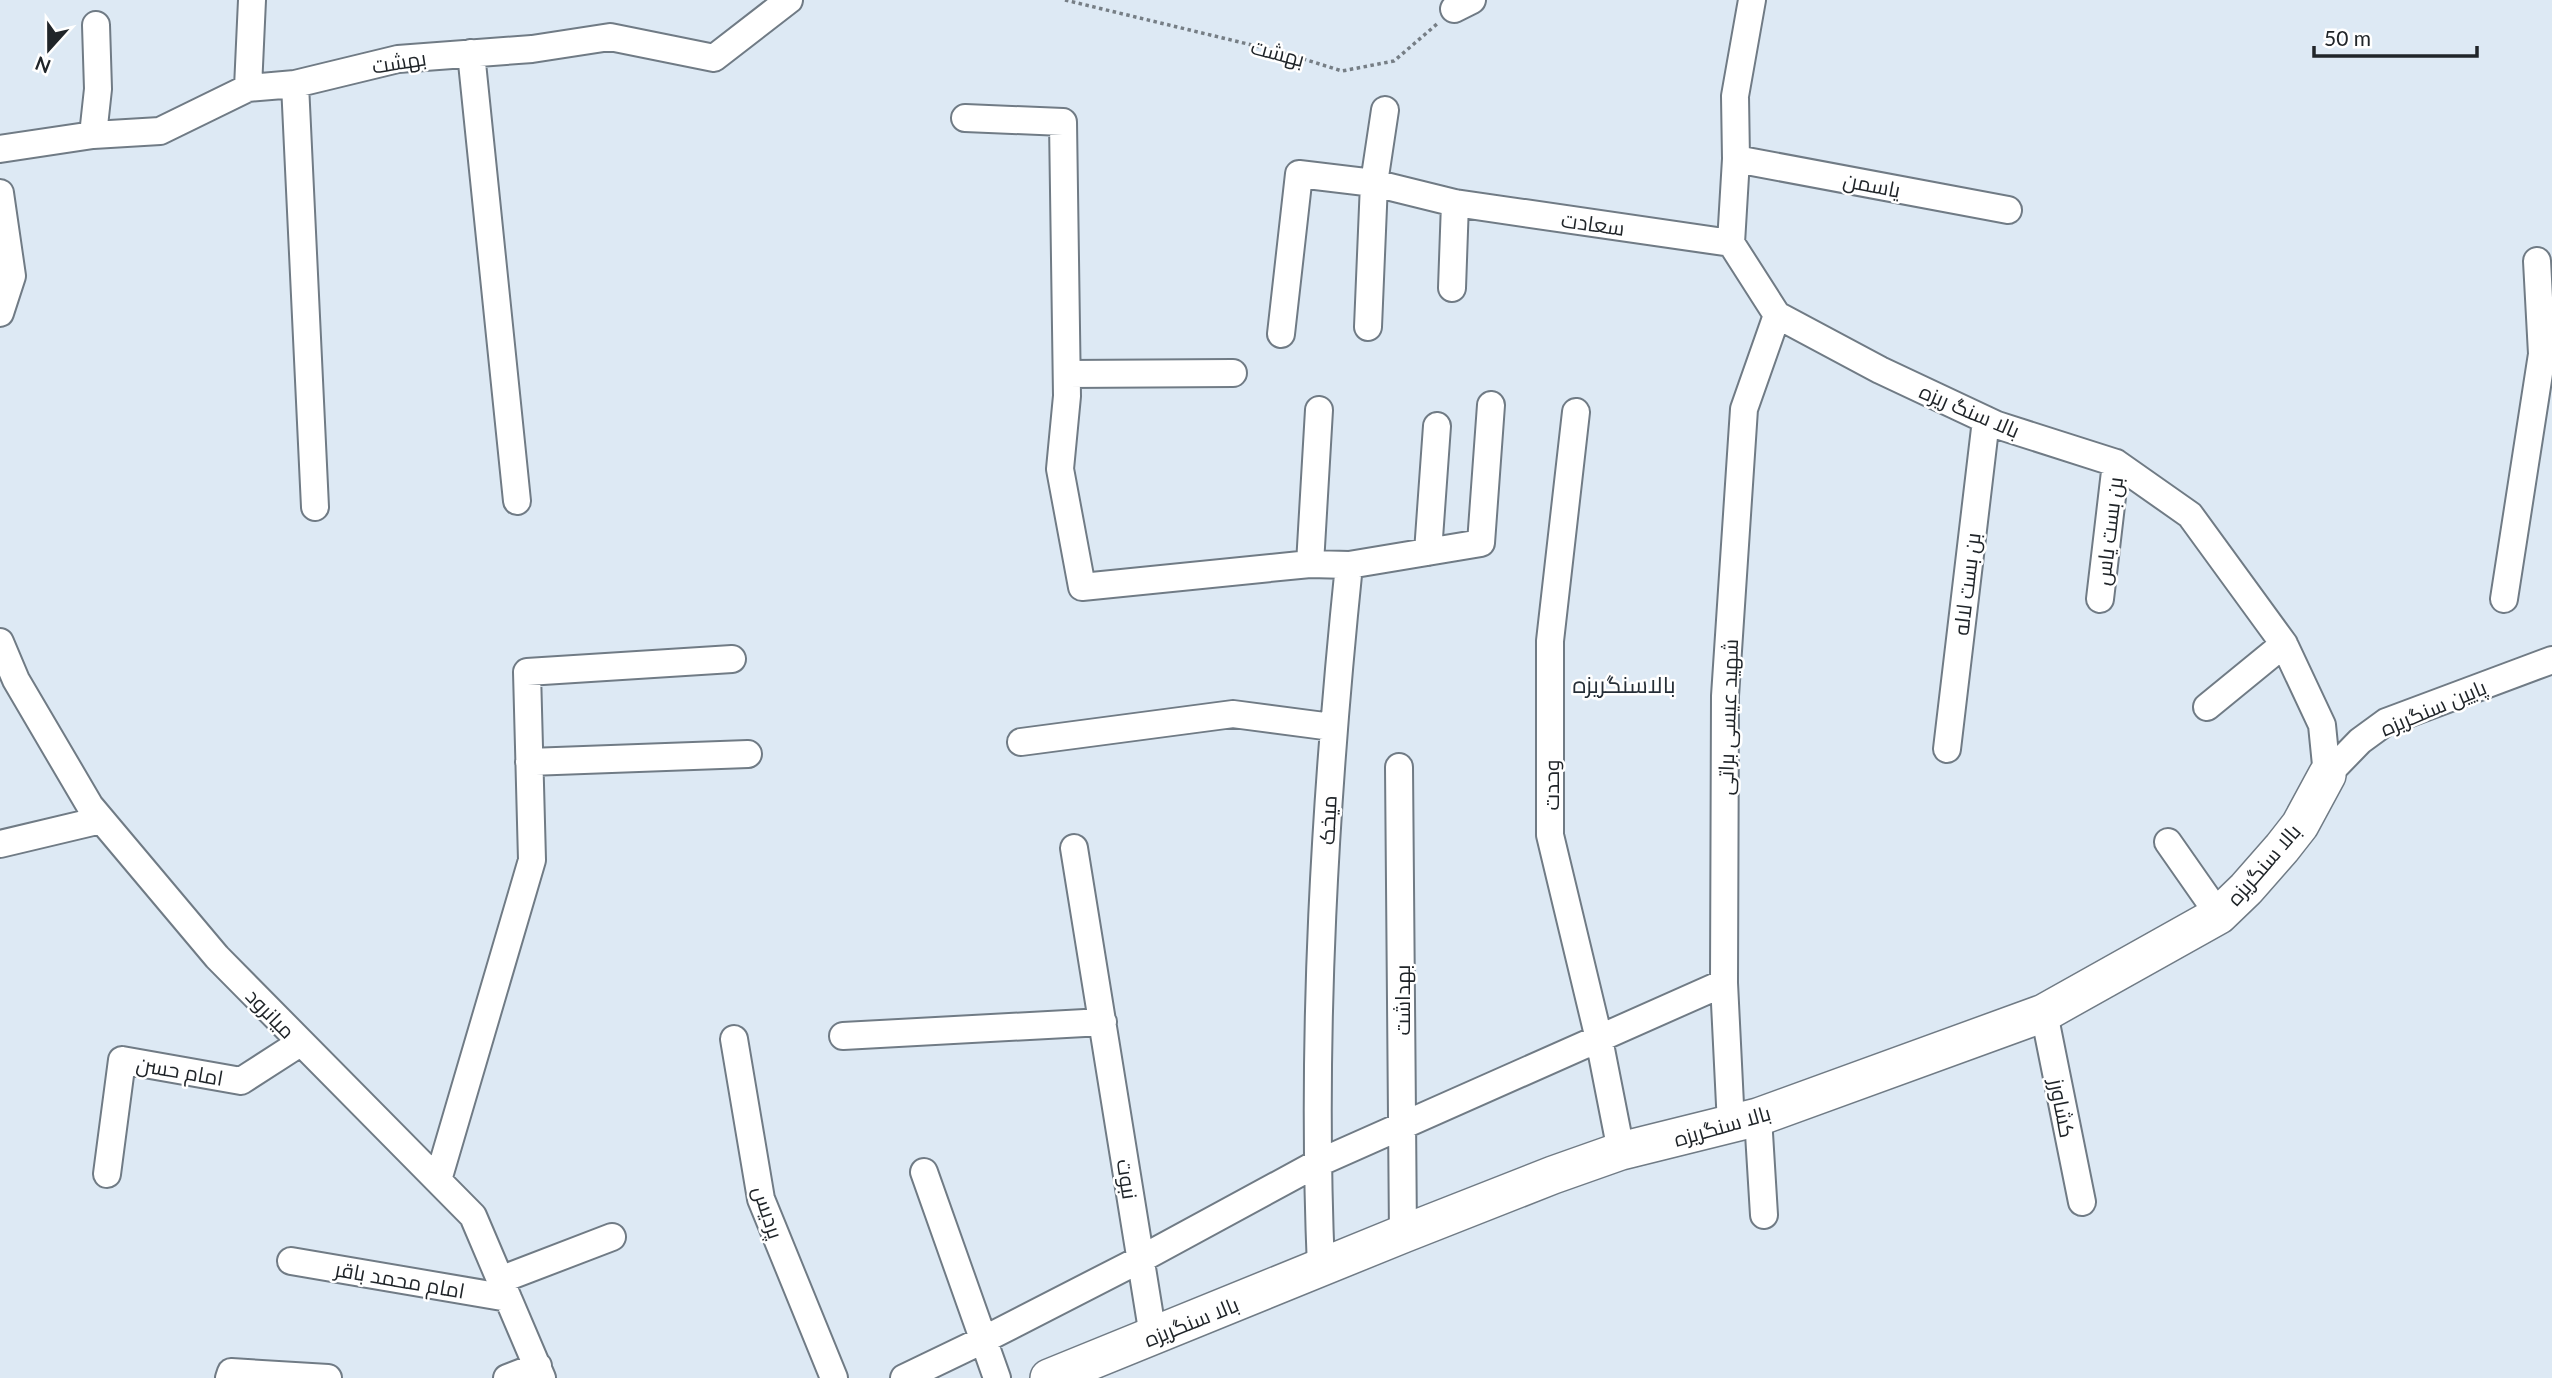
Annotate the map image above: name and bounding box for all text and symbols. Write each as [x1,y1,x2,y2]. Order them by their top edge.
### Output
north arrow [14,14,84,84]
scale bar [2314,14,2477,58]
text: 50 m [2324,25,2371,50]
street label: بهشت [1248,33,1308,73]
street label: بهشت [370,44,428,80]
text: N [32,52,54,79]
street label: یاسمن [1841,166,1903,204]
street label: سعادت [1560,206,1626,240]
street label: بالا سنگ ریزه [1916,378,2024,443]
street label: بن بست یاس [2089,475,2129,587]
street label: بن بست لاله [1947,531,1987,637]
street label: شهید عیسی براتی [1712,638,1744,796]
district label: بالاسنگریزه [1572,670,1676,698]
street label: پایین سنگریزه [2376,673,2491,743]
street label: وحدت [1538,760,1564,810]
street label: میخک [1313,795,1341,845]
street label: بالا سنگریزه [2221,818,2306,910]
street label: بهداشت [1389,965,1416,1035]
street label: میانرود [241,983,301,1044]
street label: امام حسن [134,1050,225,1093]
street label: کشاورز [2044,1075,2081,1140]
street label: بالا سنگریزه [1671,1099,1774,1152]
street label: نبوت [1111,1157,1144,1201]
street label: پردیس [746,1183,789,1243]
street label: امام محمد باقر [332,1255,467,1306]
street label: بالا سنگریزه [1140,1291,1242,1352]

